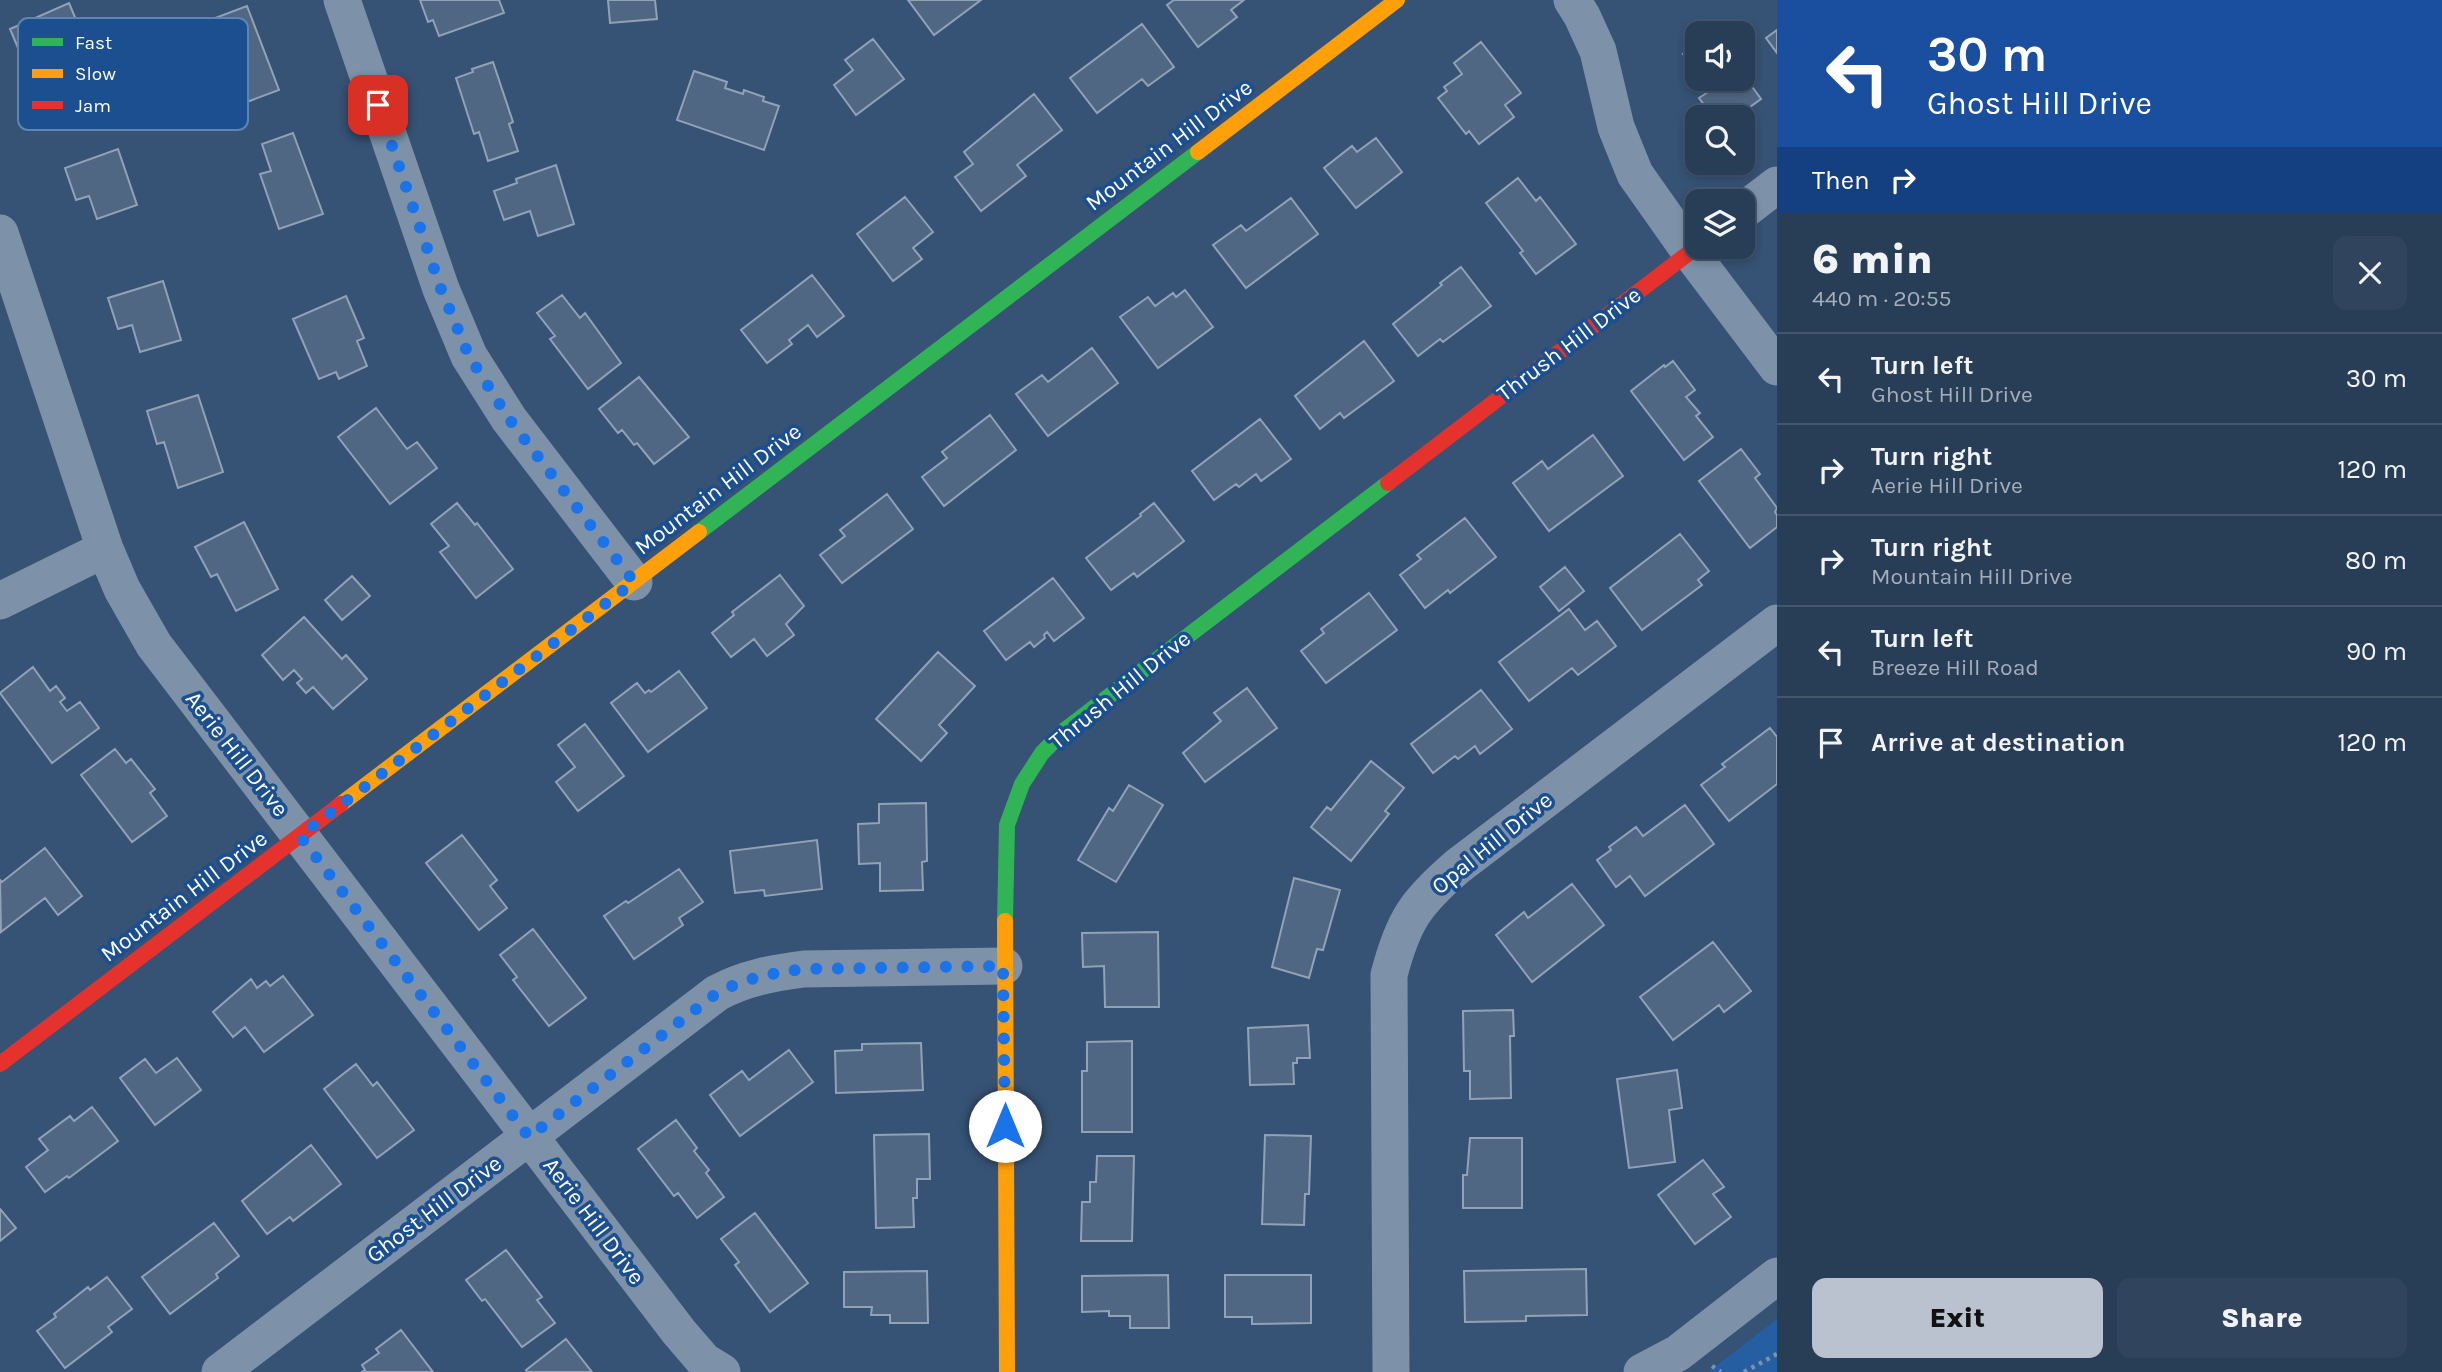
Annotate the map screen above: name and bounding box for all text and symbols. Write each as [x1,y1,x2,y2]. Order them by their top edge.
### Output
legend [18,18,248,130]
map controls [1685,21,1755,259]
button: sound [1685,21,1755,91]
text: 30 m [1927,26,2047,83]
icon: left [1812,28,1903,119]
text: Fast [75,32,112,54]
text: Slow [75,63,116,85]
street label: Mountain Hill Drive [1080,74,1258,216]
pin [348,75,408,135]
text: Ghost Hill Drive [1927,85,2152,122]
icon: arrive [359,86,397,124]
text: Jam [75,95,111,117]
button: search [1685,105,1755,175]
icon: right [1884,161,1922,199]
text: Then [1812,165,1870,196]
button: layers [1685,189,1755,259]
text: 6 min [1812,234,1933,284]
button: close [2333,236,2407,310]
street label: Thrush Hill Drive [1492,281,1646,407]
text: 440 m · 20:55 [1812,285,1952,312]
text: Turn left [1871,350,1973,381]
icon: left [1812,360,1850,398]
text: 30 m [2346,363,2407,394]
text: Ghost Hill Drive [1871,381,2033,408]
street label: Mountain Hill Drive [629,418,807,560]
text: Turn right [1871,441,1992,472]
icon: right [1812,451,1850,489]
text: 120 m [2337,454,2407,485]
text: Aerie Hill Drive [1871,472,2023,499]
text: Turn right [1871,532,1992,563]
icon: right [1812,542,1850,580]
text: 80 m [2345,545,2407,576]
text: Mountain Hill Drive [1871,563,2073,590]
text: Turn left [1871,623,1973,654]
street label: Thrush Hill Drive [1044,625,1196,755]
icon: left [1812,633,1850,671]
text: 90 m [2346,636,2407,667]
text: Breeze Hill Road [1871,654,2039,681]
street label: Aerie Hill Drive [180,686,294,822]
icon: arrive [1812,724,1850,762]
text: Arrive at destination [1871,727,2125,758]
text: 120 m [2337,727,2407,758]
street label: Opal Hill Drive [1426,786,1558,900]
street label: Mountain Hill Drive [95,825,273,967]
position arrow [968,1089,1042,1163]
street label: Ghost Hill Drive [361,1150,507,1268]
street label: Aerie Hill Drive [538,1152,650,1290]
button: Exit [1812,1278,2103,1358]
button: Share [2117,1278,2407,1358]

